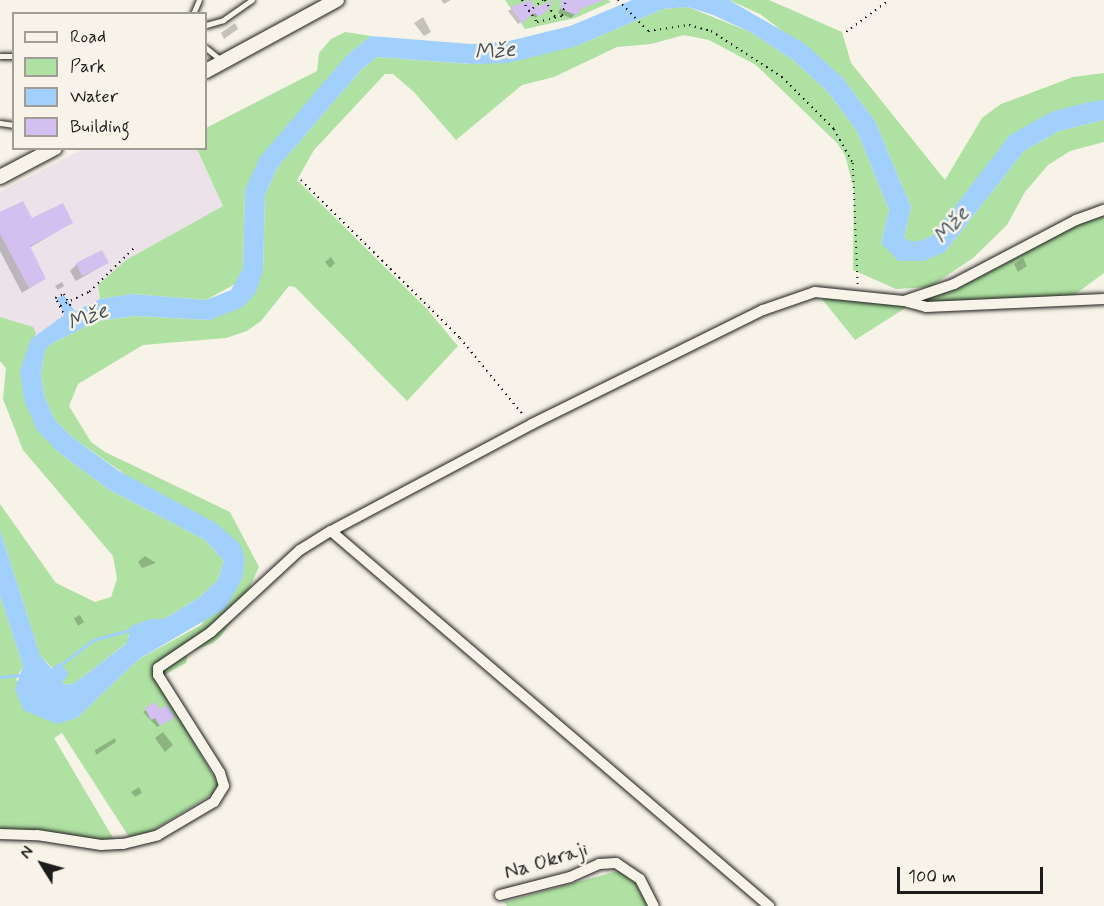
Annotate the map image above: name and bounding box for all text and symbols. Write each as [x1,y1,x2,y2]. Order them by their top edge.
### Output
legend [12,12,207,150]
text: Road [70,25,106,49]
water label: Mže [473,37,517,67]
text: Park [70,55,106,79]
text: Water [70,85,118,109]
text: Building [70,115,130,139]
water label: Mže [928,202,976,250]
water label: Mže [64,298,112,338]
north arrow [12,834,72,894]
street label: Na Okraji [502,837,590,885]
text: N [16,842,39,863]
scale bar [900,855,1046,893]
text: 100 m [908,865,956,889]

